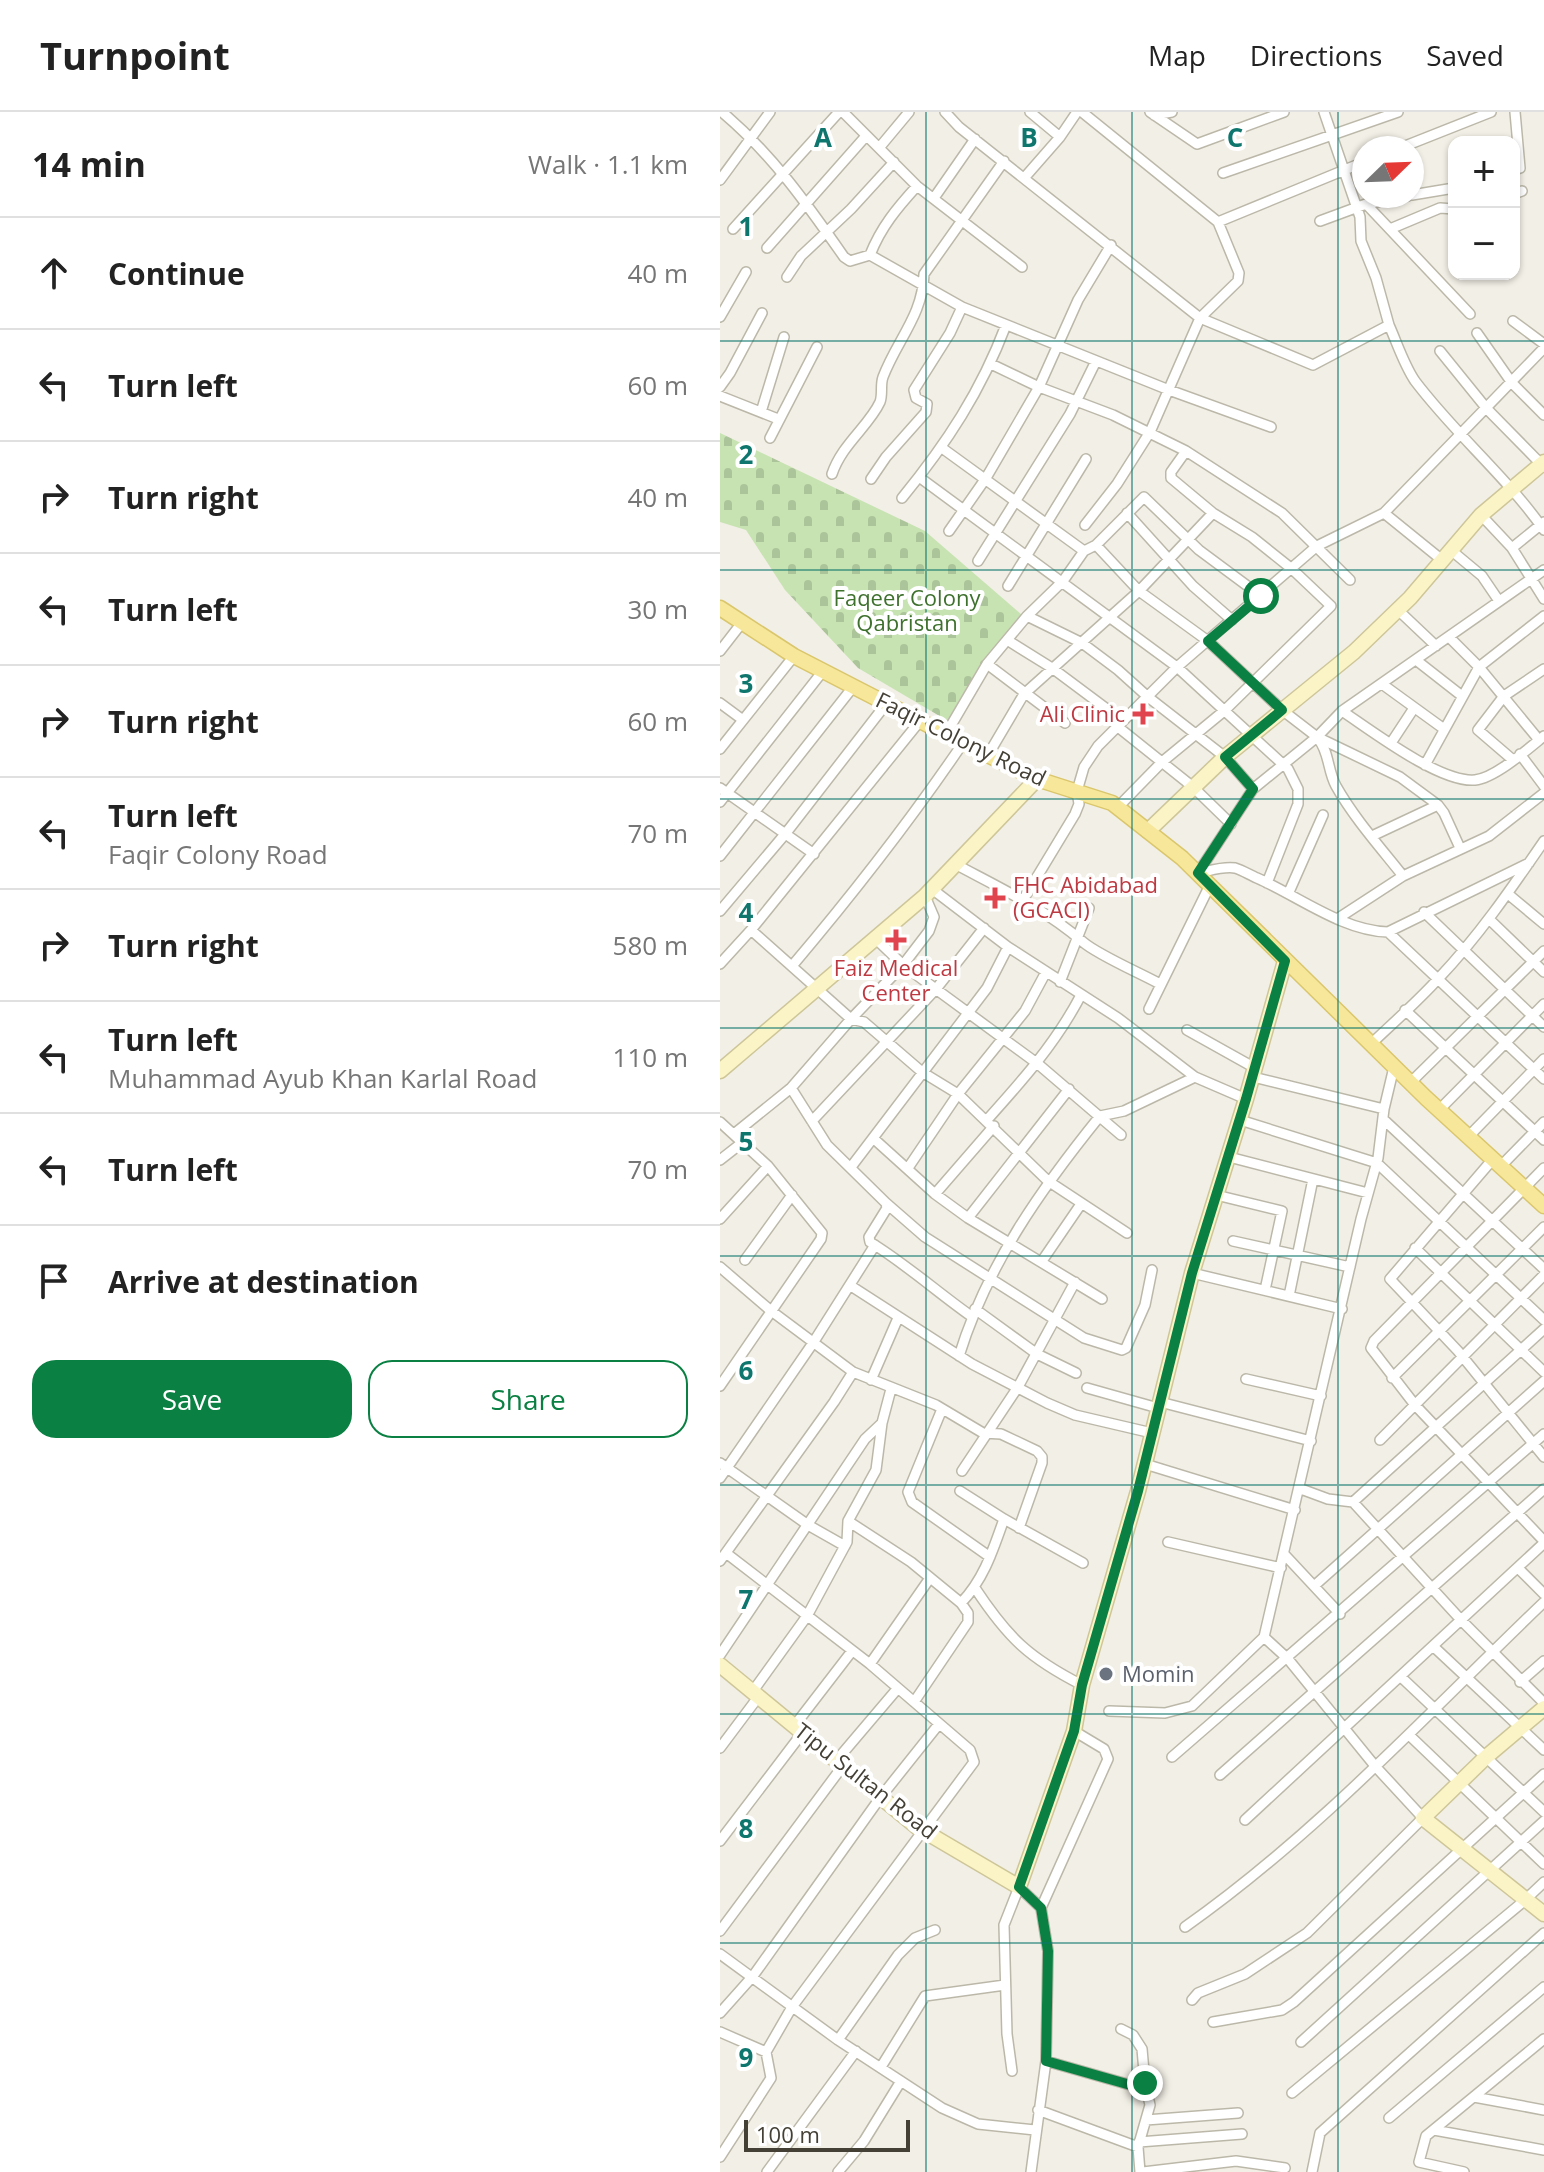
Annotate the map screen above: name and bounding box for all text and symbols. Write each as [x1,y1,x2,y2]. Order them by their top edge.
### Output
text: Turnpoint [40,29,230,81]
text: Map [1148,36,1206,74]
text: Directions [1250,36,1382,74]
text: Saved [1426,36,1504,74]
text: A [814,119,832,155]
text: B [1020,119,1038,155]
text: C [1227,119,1243,155]
north arrow [1352,136,1424,208]
map controls [1448,136,1520,280]
button: + [1448,136,1520,208]
text: 14 min [32,141,146,187]
text: Walk · 1.1 km [528,146,688,182]
text: 1 [739,208,753,244]
button: − [1448,208,1520,280]
icon: ahead [32,251,76,295]
text: Continue [108,253,245,294]
text: 40 m [627,255,688,291]
icon: left [32,363,76,407]
text: Turn left [108,365,238,406]
text: 60 m [627,367,688,403]
text: 2 [739,436,754,472]
icon: right [32,475,76,519]
text: Turn right [108,477,259,518]
text: 40 m [627,479,688,515]
route start [1243,578,1279,614]
park label: Faqeer Colony Qabristan [834,582,981,637]
icon: left [32,587,76,631]
text: Turn left [108,589,238,630]
text: 30 m [627,591,688,627]
text: 3 [739,665,753,701]
street label: Faqir Colony Road [871,684,1052,792]
place label: Ali Clinic [1040,698,1125,728]
icon: right [32,699,76,743]
text: Turn right [108,701,259,742]
text: 60 m [627,703,688,739]
marker: Ali Clinic [1132,703,1154,725]
text: Turn left [108,795,238,836]
icon: left [32,811,76,855]
text: 70 m [627,815,688,851]
text: Faqir Colony Road [108,836,328,872]
place label: FHC Abidabad (GCACI) [1013,869,1158,924]
marker: FHC Abidabad (GCACI) [984,887,1006,909]
text: 4 [739,894,754,930]
icon: right [32,923,76,967]
text: Turn right [108,925,259,966]
text: 580 m [613,927,688,963]
marker: Faiz Medical Center [885,929,907,951]
place label: Faiz Medical Center [834,952,958,1007]
text: Turn left [108,1019,238,1060]
icon: left [32,1035,76,1079]
text: 110 m [613,1039,688,1075]
text: Muhammad Ayub Khan Karlal Road [108,1060,537,1096]
text: 5 [739,1123,753,1159]
icon: left [32,1147,76,1191]
text: Turn left [108,1149,238,1190]
text: 70 m [627,1151,688,1187]
icon: arrive [32,1259,76,1303]
text: Arrive at destination [108,1261,419,1302]
text: 6 [739,1352,754,1388]
button: Save [32,1360,352,1438]
button: Share [368,1360,688,1438]
text: 7 [739,1581,754,1617]
place label: Momin [1122,1658,1194,1688]
marker: Momin [1097,1665,1115,1683]
street label: Tipu Sultan Road [789,1715,944,1845]
text: 8 [739,1810,753,1846]
text: 9 [739,2039,753,2075]
route end [1127,2065,1163,2101]
scale bar [744,2116,910,2152]
text: 100 m [756,2119,820,2149]

